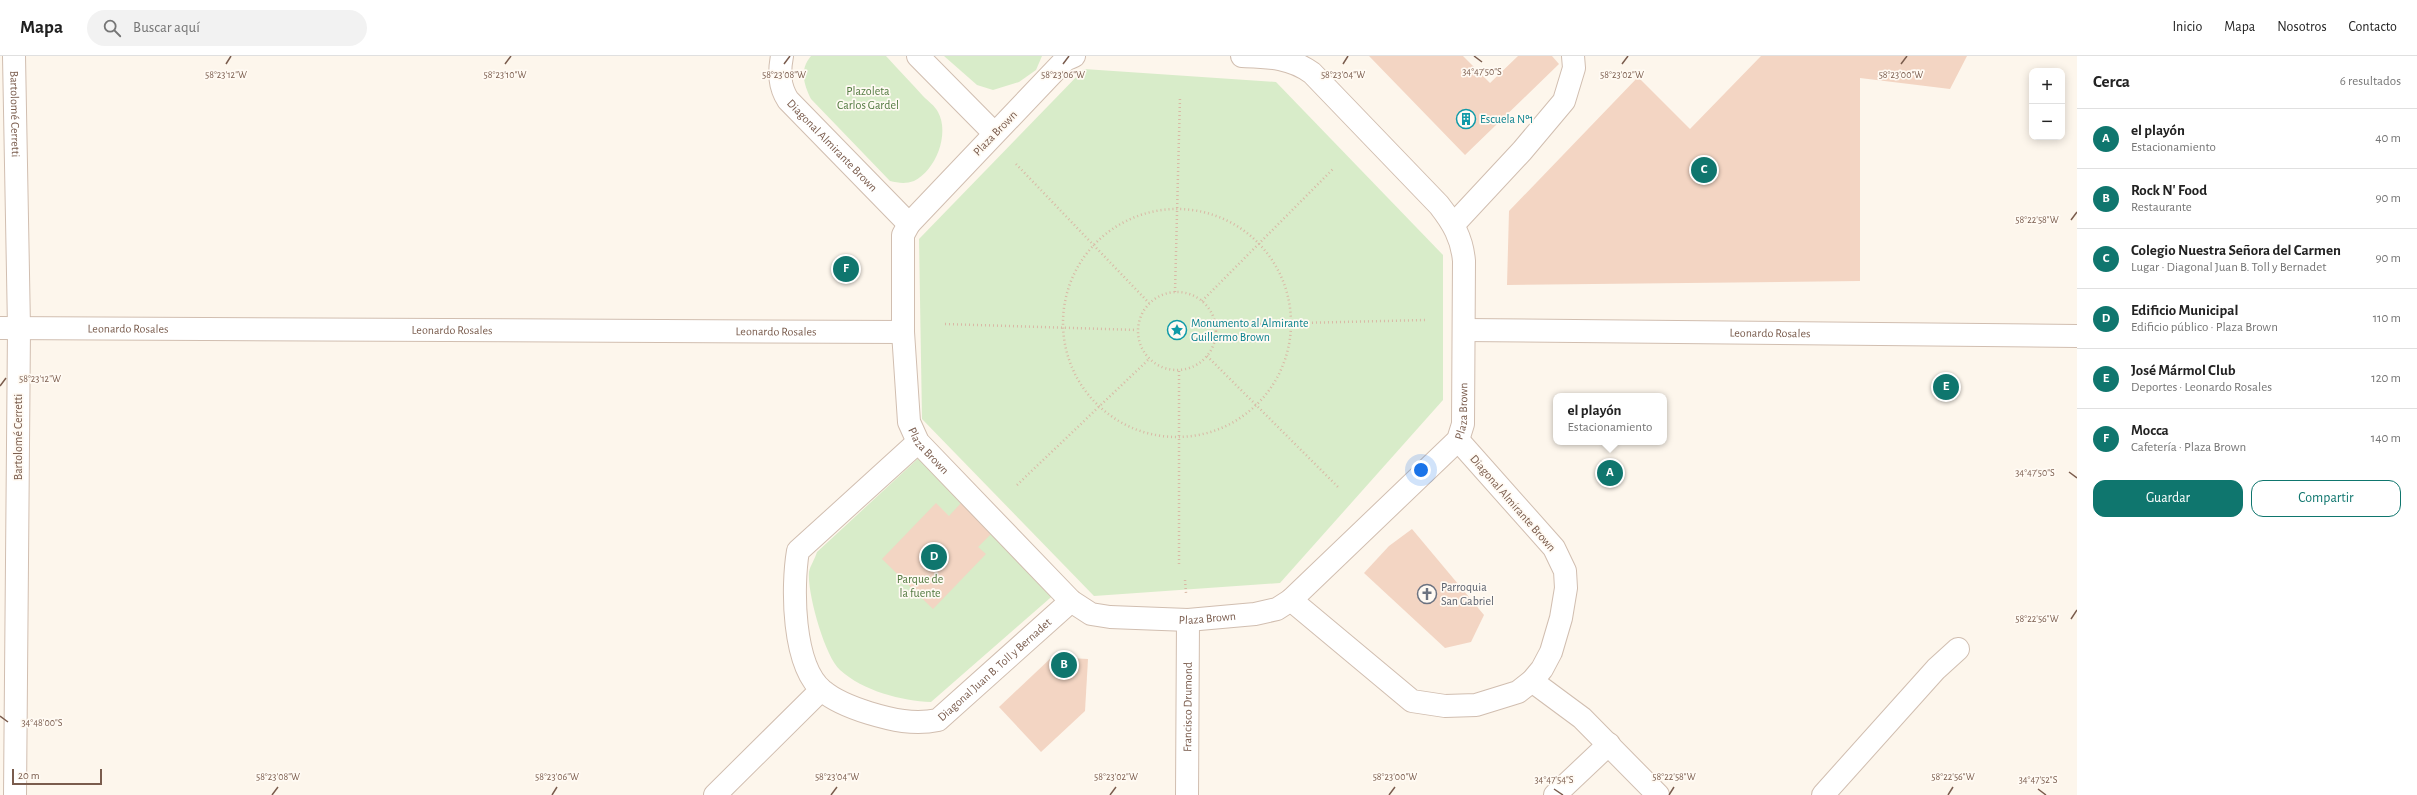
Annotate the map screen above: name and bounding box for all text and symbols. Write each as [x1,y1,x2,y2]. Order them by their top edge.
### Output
search box [87,10,367,46]
icon: search [101,17,123,39]
text: Mapa [20,18,63,37]
text: Buscar aquí [133,20,200,35]
text: Inicio [2172,20,2202,34]
text: Mapa [2224,20,2255,34]
text: Nosotros [2277,20,2327,34]
text: Contacto [2349,20,2397,34]
text: 34°47'50"S [1462,67,1502,77]
map controls [2029,68,2065,140]
button: + [2029,68,2065,104]
text: 58°23'12"W [205,70,247,80]
text: 58°23'10"W [484,70,526,80]
text: 58°23'08"W [762,70,806,80]
text: 58°23'06"W [1041,70,1085,80]
text: 58°23'04"W [1321,70,1365,80]
text: 58°23'02"W [1600,70,1644,80]
text: 58°23'00"W [1879,70,1923,80]
street label: Bartolomé Cerretti [8,71,22,157]
text: Cerca [2093,73,2130,90]
text: 6 resultados [2340,75,2401,88]
park label: Plazoleta Carlos Gardel [837,85,899,111]
street label: Diagonal Almirante Brown [785,97,880,194]
button: − [2029,104,2065,140]
street label: Plaza Brown [971,108,1019,158]
building icon: Escuela Nº1 [1455,108,1477,130]
place label: Escuela Nº1 [1480,113,1533,125]
text: el playón [2131,123,2185,138]
text: A [2102,132,2110,145]
text: 40 m [2375,132,2401,145]
text: Estacionamiento [2131,141,2216,154]
pin: C [1691,155,1717,185]
text: Rock N' Food [2131,183,2207,198]
text: B [2102,192,2110,205]
text: 90 m [2375,192,2401,205]
text: Restaurante [2131,201,2192,214]
text: 58°22'58"W [2015,215,2059,225]
text: Colegio Nuestra Señora del Carmen [2131,243,2341,258]
text: C [2103,252,2109,265]
text: 90 m [2375,252,2401,265]
pin: F [833,254,859,284]
text: Lugar · Diagonal Juan B. Toll y Bernadet [2131,261,2326,274]
text: Edificio Municipal [2131,303,2238,318]
text: D [2102,312,2110,325]
text: 110 m [2373,312,2401,325]
place label: Monumento al Almirante Guillermo Brown [1191,317,1309,343]
place icon: Monumento al Almirante Guillermo Brown [1166,319,1188,341]
text: Edificio público · Plaza Brown [2131,321,2278,334]
street label: Leonardo Rosales [88,322,168,335]
street label: Leonardo Rosales [412,324,492,336]
street label: Leonardo Rosales [736,325,816,338]
street label: Leonardo Rosales [1729,327,1810,339]
text: José Mármol Club [2131,363,2236,378]
pin: E [1933,372,1959,402]
text: E [2103,372,2109,385]
text: 120 m [2371,372,2401,385]
text: 58°23'12"W [19,374,61,384]
text: Deportes · Leonardo Rosales [2131,381,2272,394]
street label: Plaza Brown [1453,382,1469,441]
popup [1553,393,1667,445]
street label: Bartolomé Cerretti [12,394,24,480]
text: el playón [1568,403,1621,418]
text: Estacionamiento [1568,421,1652,434]
text: Mocca [2131,423,2169,438]
street label: Plaza Brown [906,425,951,476]
text: F [2103,432,2109,445]
text: 140 m [2371,432,2401,445]
text: Cafetería · Plaza Brown [2131,441,2246,454]
street label: Diagonal Almirante Brown [1468,452,1558,554]
pin: A [1597,458,1623,488]
your location [1411,460,1431,480]
text: 34°47'50"S [2015,468,2055,478]
button: Guardar [2093,480,2243,517]
button: Compartir [2251,480,2401,517]
pin: D [921,542,947,572]
park label: Parque de la fuente [897,573,943,599]
place label: Parroquia San Gabriel [1441,581,1494,607]
church icon: Parroquia San Gabriel [1416,583,1438,605]
street label: Plaza Brown [1178,610,1236,626]
text: 58°22'56"W [2015,614,2059,624]
street label: Diagonal Juan B. Toll y Bernadet [935,616,1054,723]
pin: B [1051,650,1077,680]
street label: Francisco Drumond [1181,662,1194,752]
text: 34°48'00"S [21,718,63,728]
scale bar [12,767,102,786]
text: 20 m [18,770,39,781]
text: 58°23'08"W [256,772,300,782]
text: 58°23'06"W [535,772,579,782]
text: 58°23'04"W [815,772,859,782]
text: 58°23'02"W [1094,772,1138,782]
text: 58°23'00"W [1373,772,1417,782]
text: 58°22'58"W [1652,772,1696,782]
text: 58°22'56"W [1931,772,1975,782]
text: 34°47'54"S [1534,775,1574,785]
text: 34°47'52"S [2019,775,2058,785]

